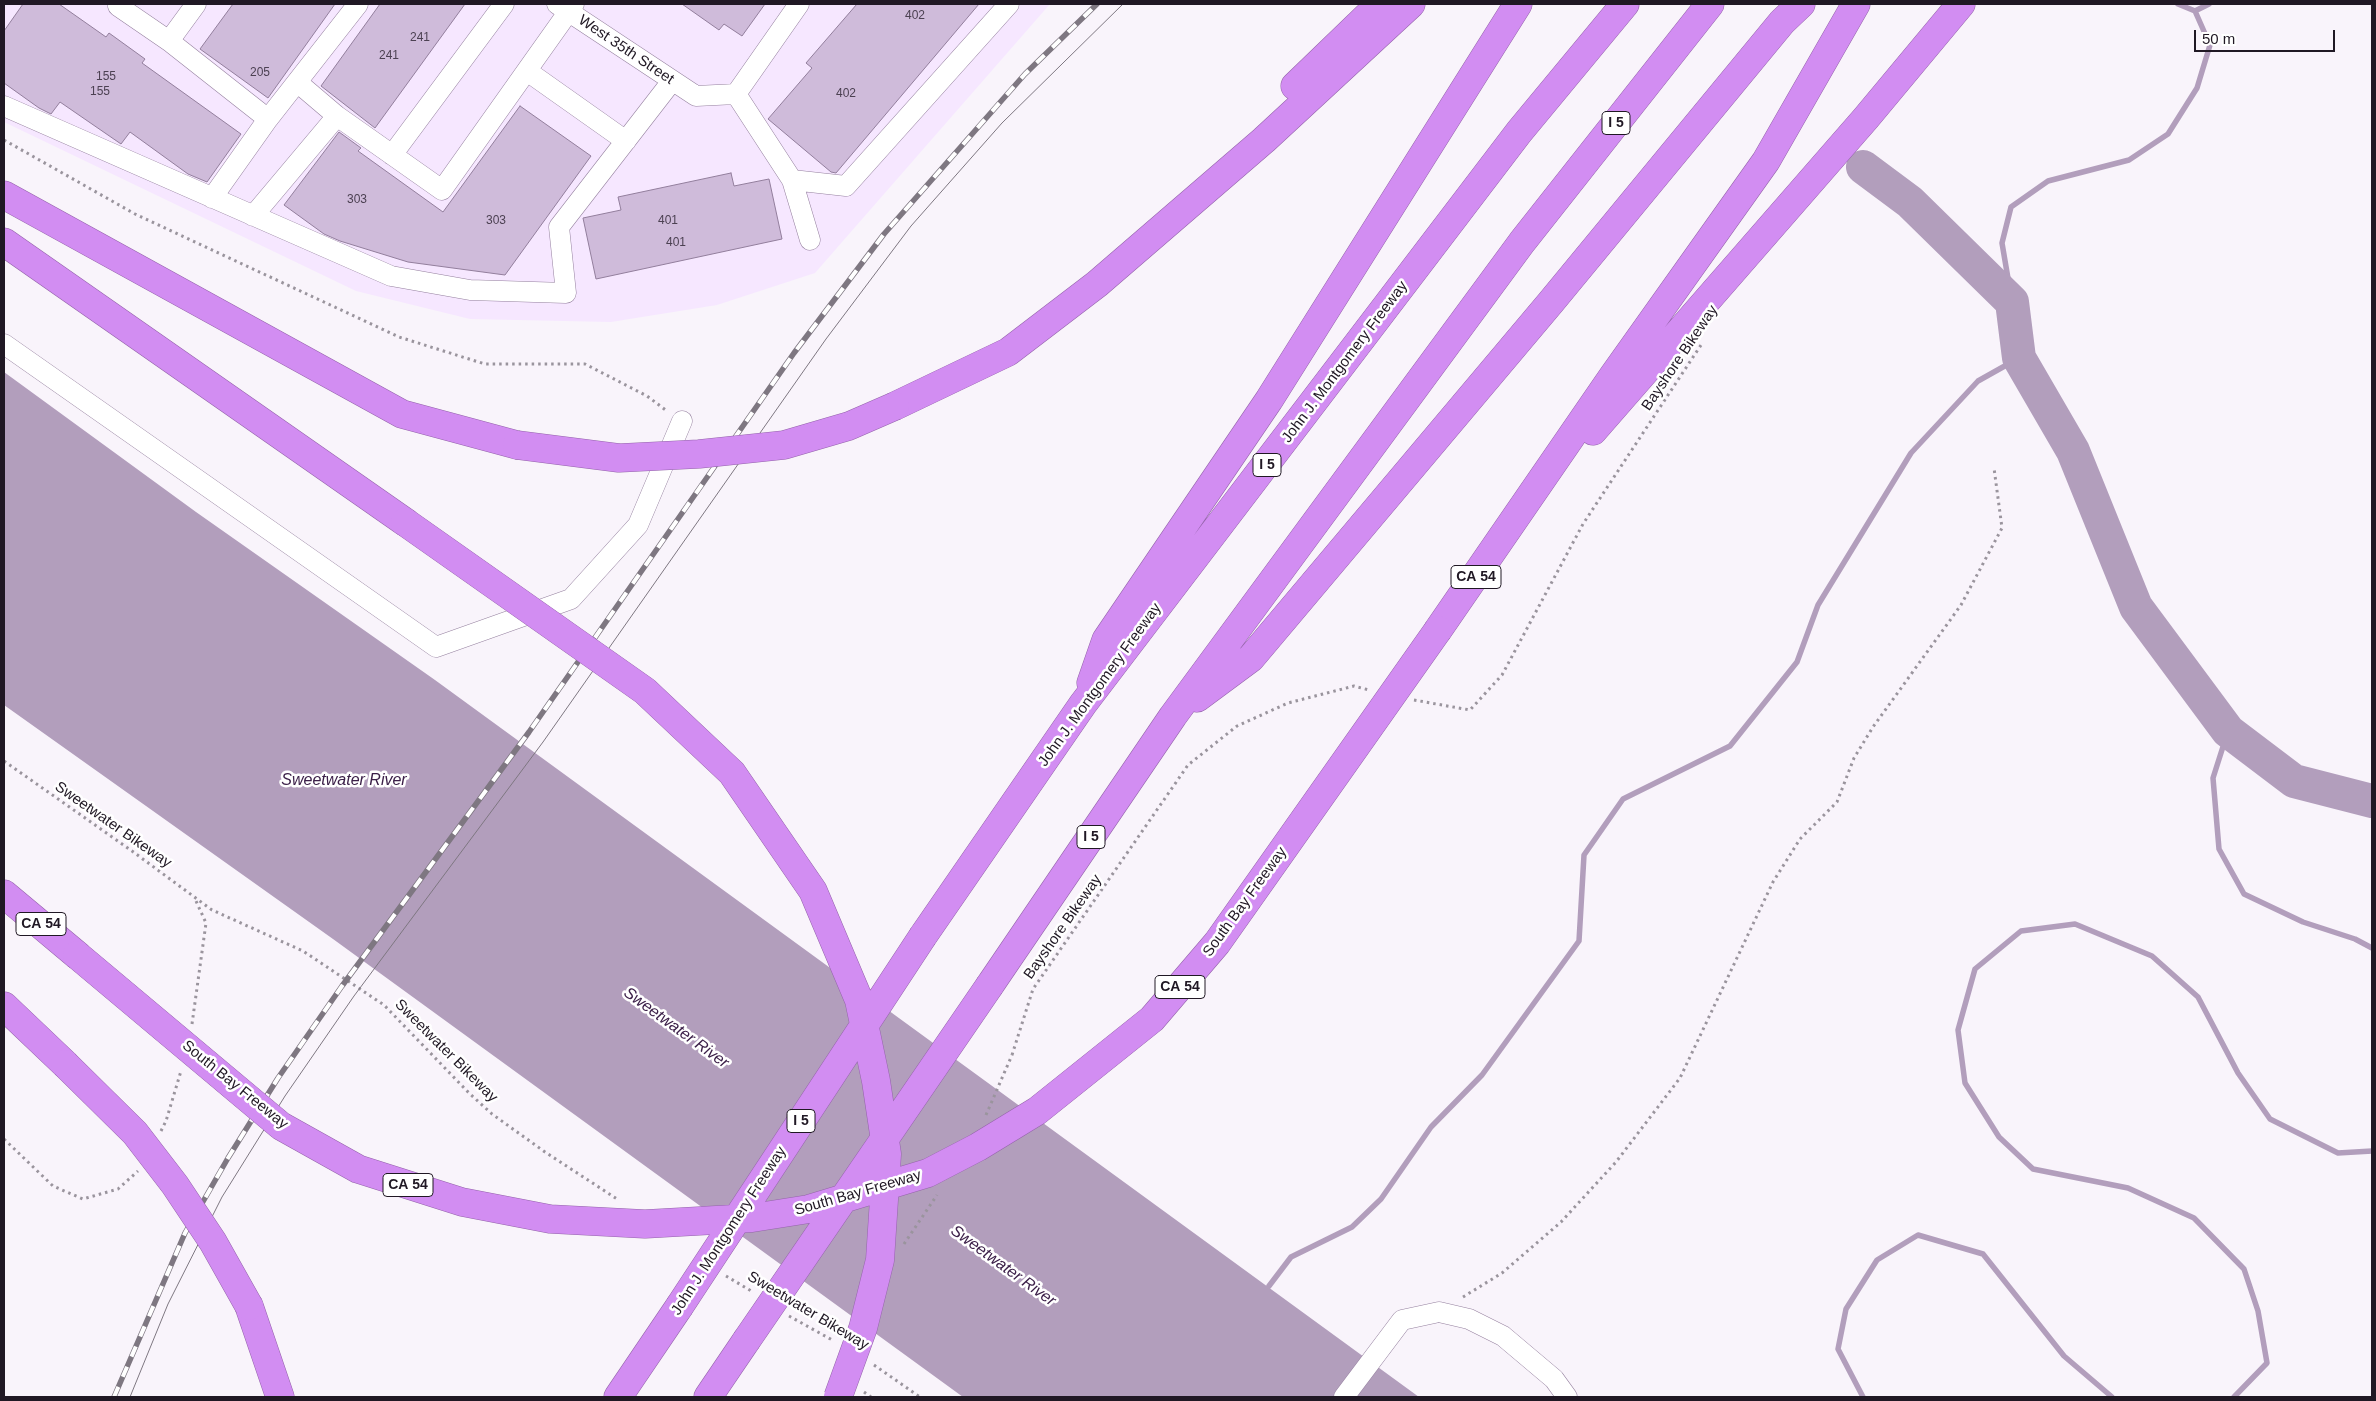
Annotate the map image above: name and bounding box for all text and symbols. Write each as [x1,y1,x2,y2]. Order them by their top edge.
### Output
house number: 402 [905,9,925,23]
street label: West 35th Street [575,11,677,89]
scale bar [2196,20,2337,52]
text: 50 m [2202,30,2235,47]
house number: 241 [410,31,430,45]
house number: 241 [379,49,399,63]
house number: 205 [250,66,270,80]
house number: 155 [96,70,116,84]
house number: 155 [90,85,110,99]
house number: 402 [836,87,856,101]
road number: I 5 [1602,112,1630,134]
house number: 303 [347,193,367,207]
house number: 303 [486,214,506,228]
house number: 401 [658,214,678,228]
house number: 401 [666,236,686,250]
street label: John J. Montgomery Freeway [1278,278,1412,446]
street label: Bayshore Bikeway [1638,302,1722,414]
road number: I 5 [1253,454,1281,476]
road number: CA 54 [1451,566,1501,588]
street label: John J. Montgomery Freeway [1035,600,1165,770]
water label: Sweetwater River [281,771,407,791]
street label: Sweetwater Bikeway [51,778,175,872]
road number: I 5 [1077,826,1105,849]
street label: South Bay Freeway [1199,844,1291,960]
street label: Bayshore Bikeway [1020,871,1106,983]
road number: CA 54 [16,912,66,936]
road number: CA 54 [1155,976,1205,999]
water label: Sweetwater River [620,983,732,1073]
street label: Sweetwater Bikeway [391,996,501,1106]
street label: South Bay Freeway [178,1037,292,1133]
road number: I 5 [787,1110,815,1132]
street label: John J. Montgomery Freeway [668,1143,790,1319]
street label: South Bay Freeway [793,1166,923,1220]
road number: CA 54 [383,1174,433,1196]
water label: Sweetwater River [947,1221,1059,1311]
street label: Sweetwater Bikeway [744,1268,872,1354]

